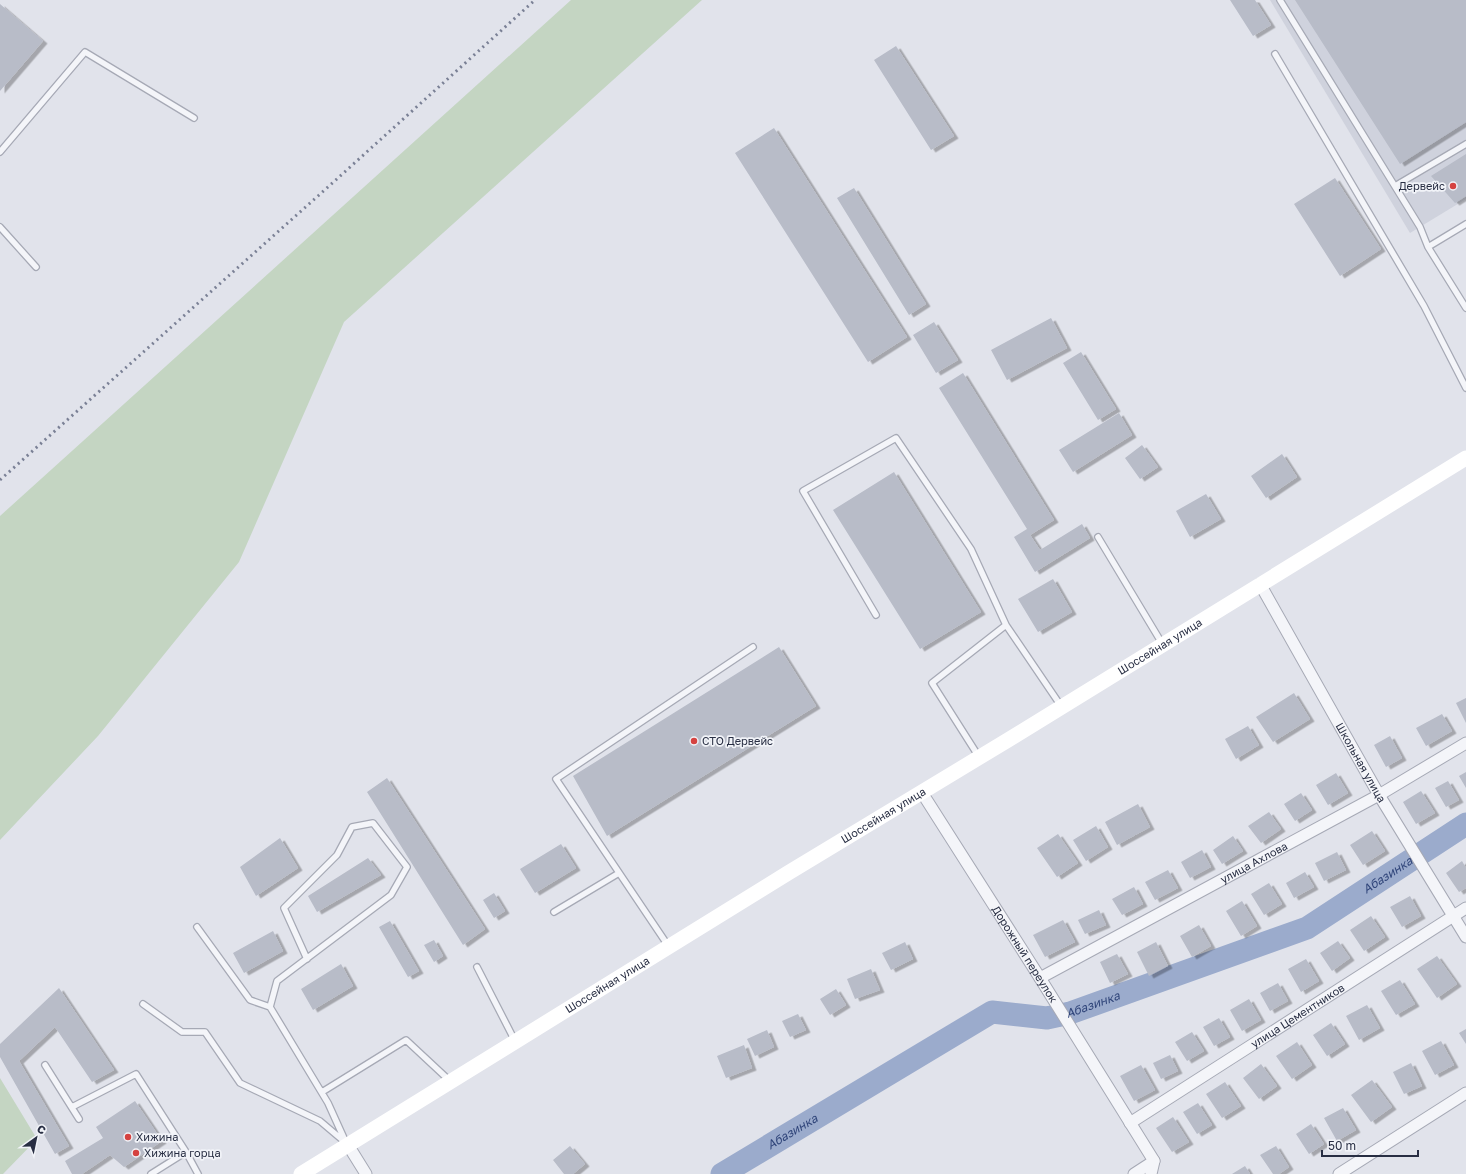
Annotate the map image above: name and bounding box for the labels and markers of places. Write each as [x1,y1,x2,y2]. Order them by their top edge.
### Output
place label: Дервейс [1399,179,1445,192]
marker: Дервейс [1448,181,1458,191]
place label: СТО Дервейс [702,734,773,747]
marker: СТО Дервейс [689,736,699,746]
place label: Хижина [136,1130,178,1143]
marker: Хижина [123,1132,133,1142]
place label: Хижина горца [144,1146,221,1159]
marker: Хижина горца [131,1148,141,1158]

